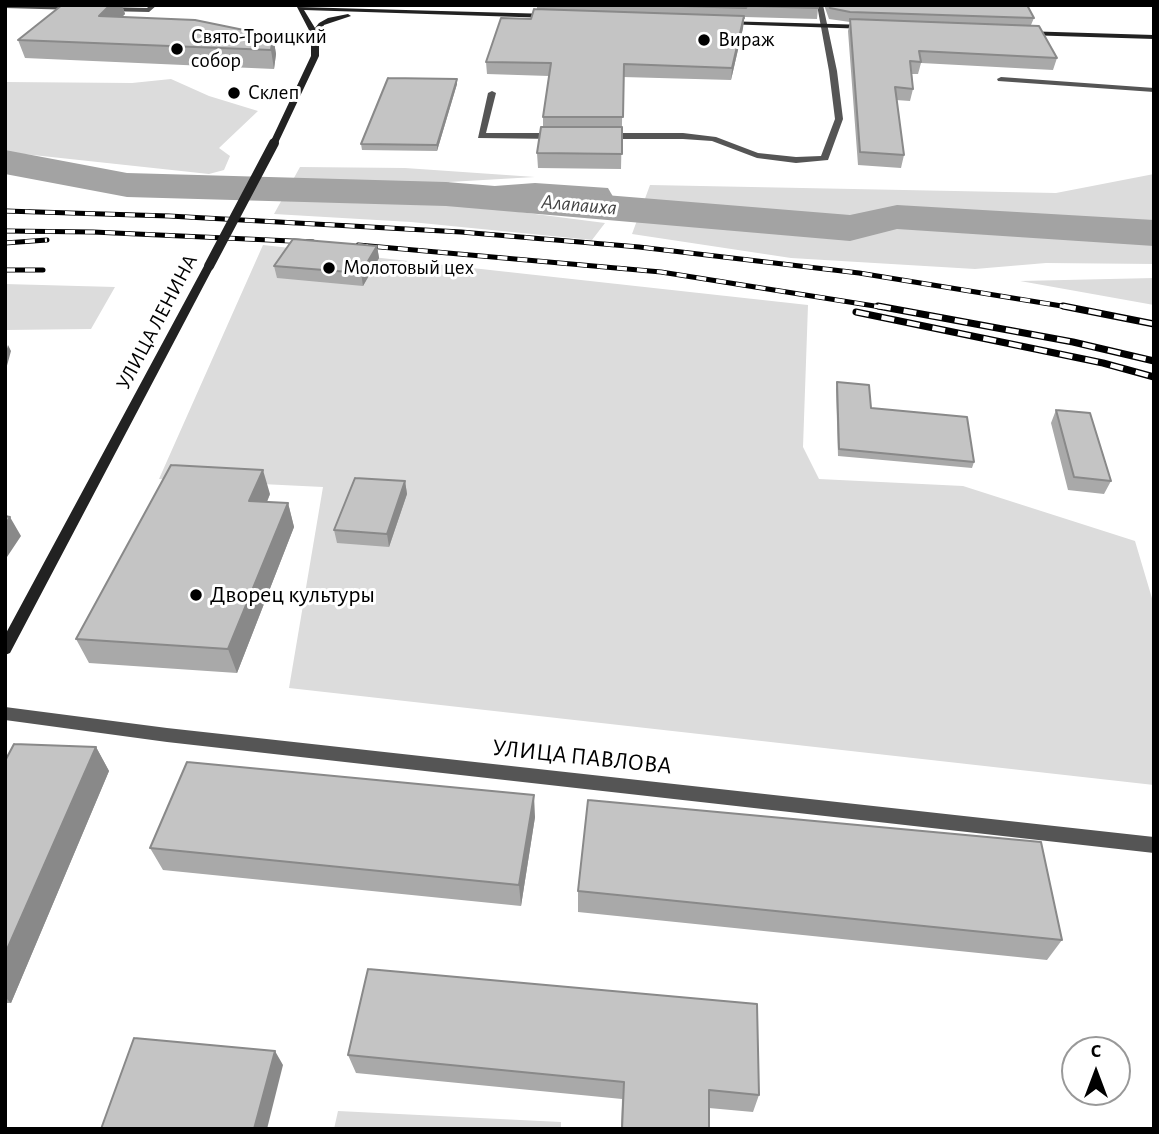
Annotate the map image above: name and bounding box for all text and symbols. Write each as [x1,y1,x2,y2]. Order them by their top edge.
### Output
place label: Свято-Троицкий собор [191,24,327,74]
place label: Вираж [718,27,775,53]
marker: Вираж [696,32,712,48]
marker: Свято-Троицкий собор [169,41,185,57]
place label: Склеп [248,80,299,106]
marker: Склеп [226,85,242,101]
water label: Алапаиха [540,189,618,221]
street label: УЛИЦА ЛЕНИНА [111,250,203,394]
place label: Молотовый цех [343,255,474,281]
marker: Молотовый цех [321,260,337,276]
place label: Дворец культуры [210,581,375,609]
marker: Дворец культуры [188,587,204,603]
street label: УЛИЦА ПАВЛОВА [491,733,673,781]
north arrow [1061,1036,1131,1106]
text: С [1091,1042,1101,1061]

